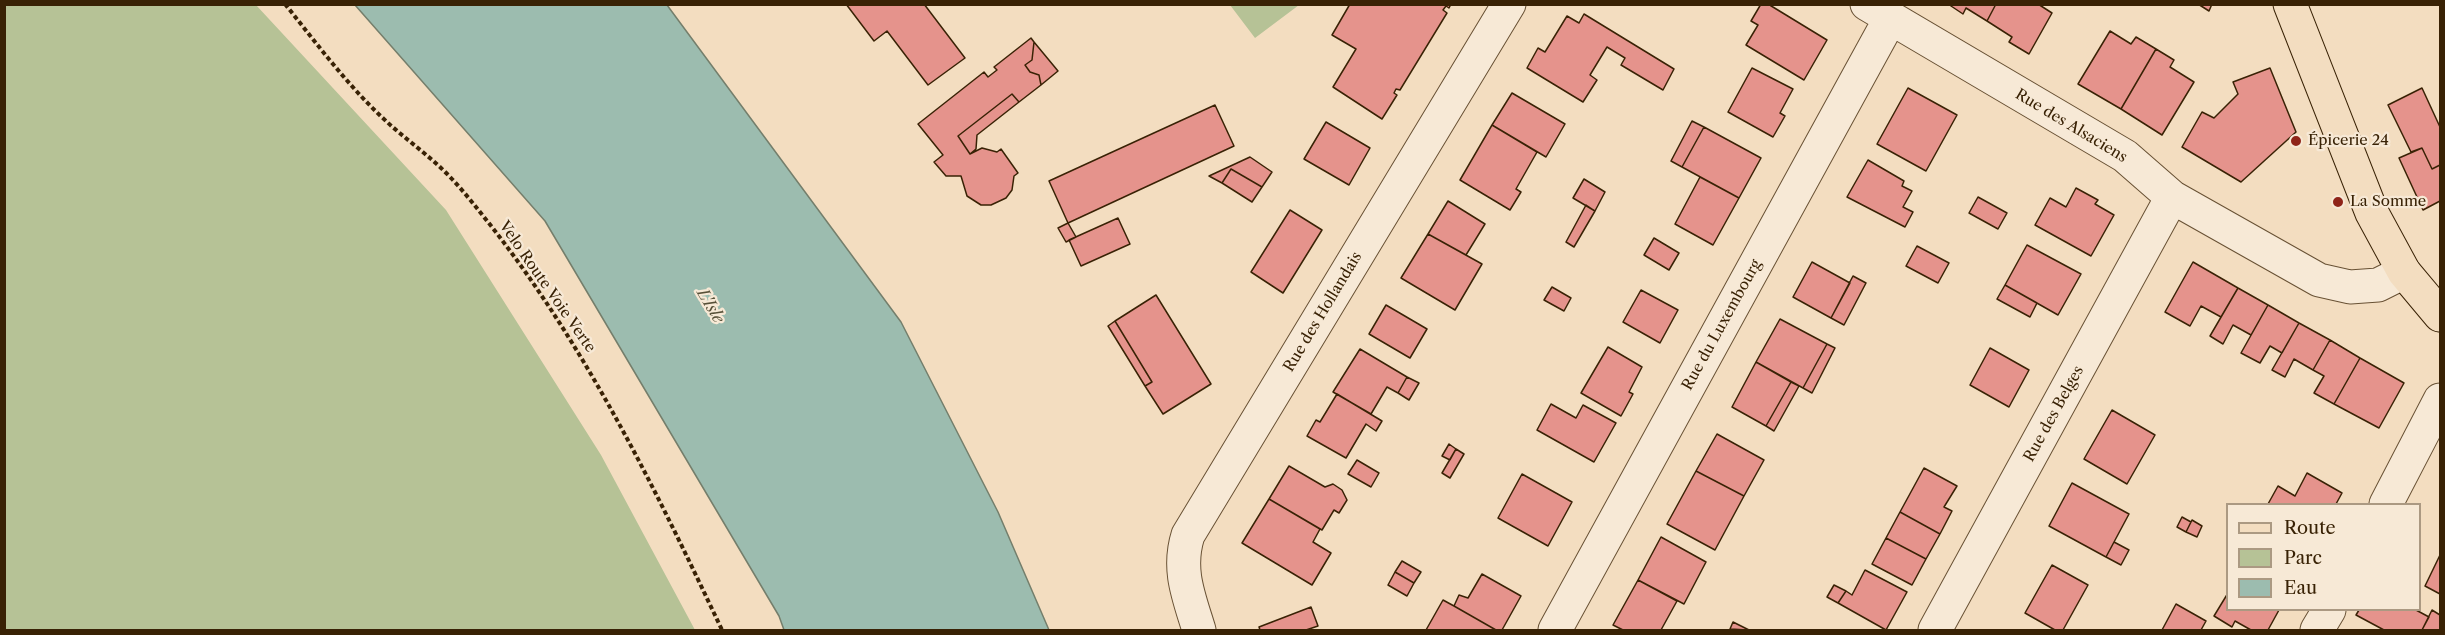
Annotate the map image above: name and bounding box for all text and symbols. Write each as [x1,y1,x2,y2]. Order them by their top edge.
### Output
street label: Rue des Alsaciens [2012,85,2130,167]
place label: Épicerie 24 [2308,132,2389,150]
marker: Épicerie 24 [2289,134,2303,148]
place label: La Somme [2350,193,2426,211]
marker: La Somme [2331,195,2345,209]
street label: Velo Route Voie Verte [495,218,599,356]
street label: Rue des Hollandais [1280,249,1366,375]
street label: Rue du Luxembourg [1679,257,1765,393]
water label: L'Isle [692,285,728,327]
street label: Rue des Belges [2020,363,2088,465]
legend [2226,503,2421,611]
text: Route [2284,517,2336,539]
text: Parc [2284,547,2322,569]
text: Eau [2284,577,2317,599]

